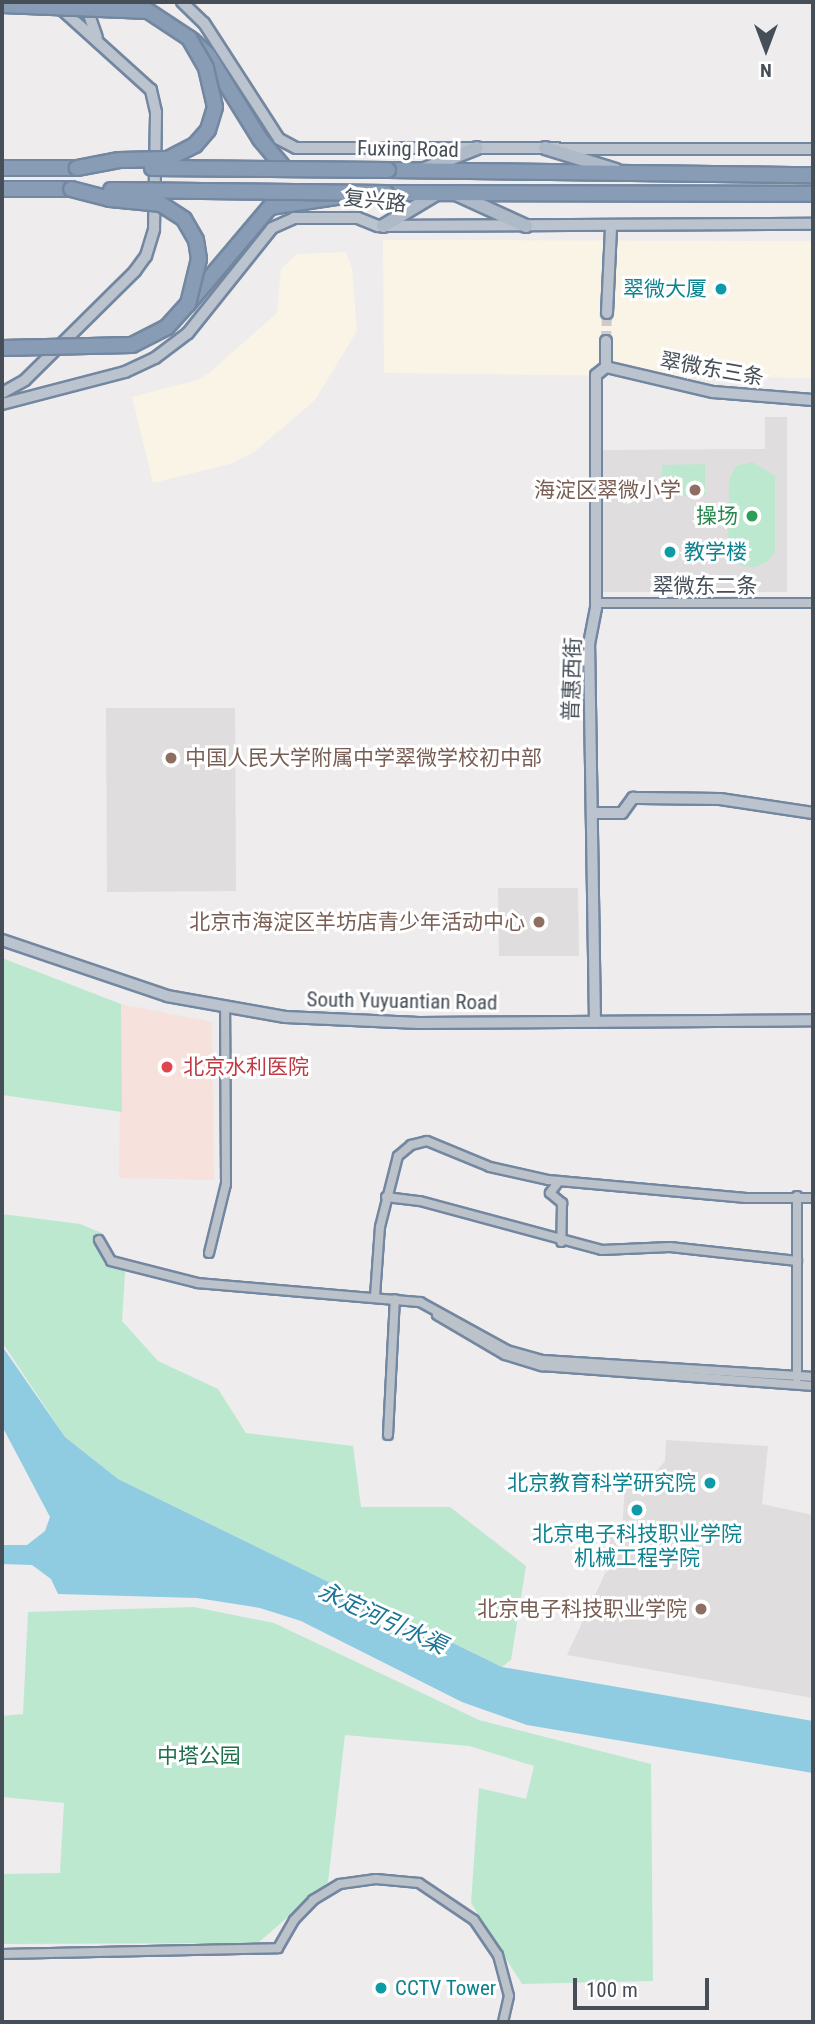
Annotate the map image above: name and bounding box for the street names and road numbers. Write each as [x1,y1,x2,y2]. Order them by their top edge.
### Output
street label: Fuxing Road [357,136,459,162]
street label: 复兴路 [342,185,408,217]
street label: 翠微东三条 [658,347,766,391]
street label: 翠微东二条 [653,573,757,599]
street label: 普惠西街 [558,637,586,721]
street label: South Yuyuantian Road [306,987,498,1015]

